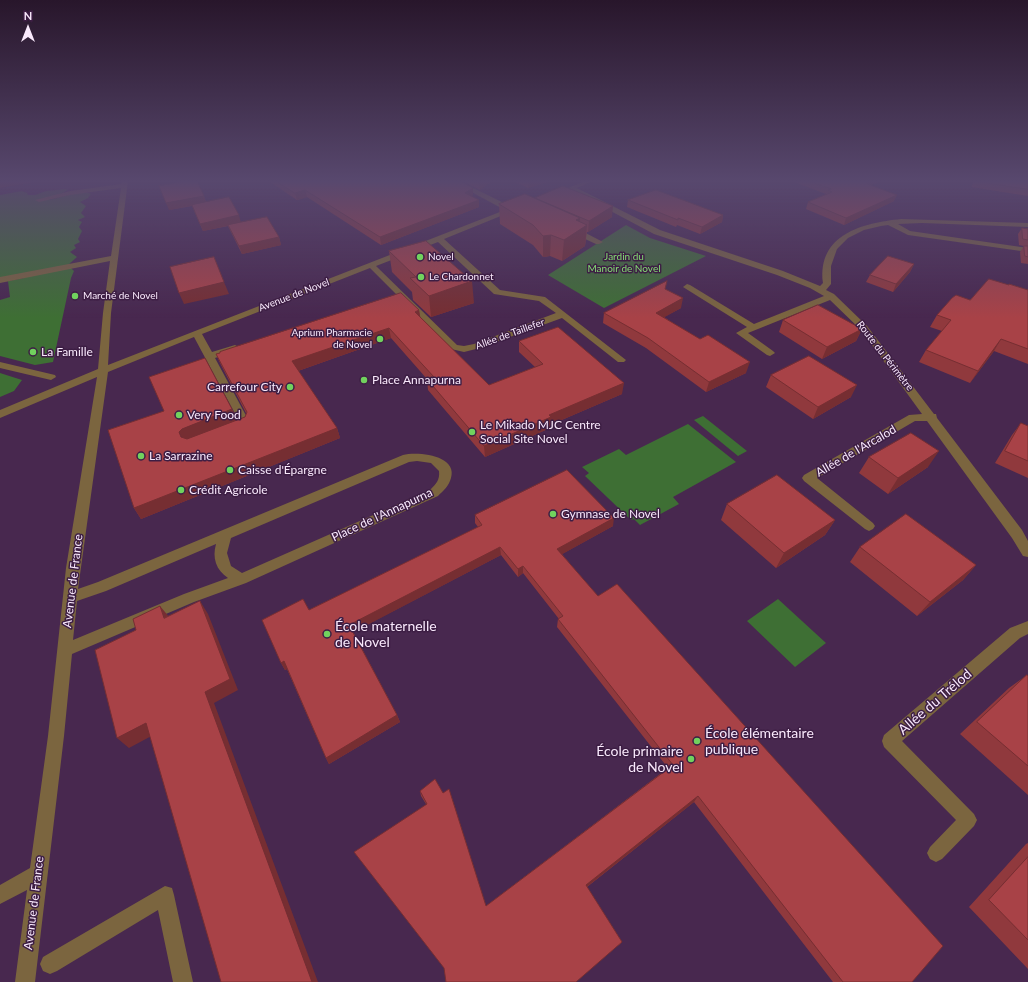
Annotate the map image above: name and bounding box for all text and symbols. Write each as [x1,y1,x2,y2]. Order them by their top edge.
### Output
north arrow [8,8,48,48]
text: N [24,9,32,22]
place label: Novel [428,251,454,263]
park label: Jardin du Manoir de Novel [587,251,661,274]
marker: Novel [415,252,425,262]
place label: Le Chardonnet [429,271,494,283]
marker: Le Chardonnet [416,272,426,282]
street label: Avenue de Novel [257,276,331,314]
place label: Marché de Novel [83,290,158,302]
marker: Marché de Novel [70,291,80,301]
street label: Allée de Taillefer [474,316,546,352]
street label: Route du Périmètre [854,319,916,393]
place label: Aprium Pharmacie de Novel [291,327,372,350]
marker: Aprium Pharmacie de Novel [375,334,385,344]
place label: La Famille [41,345,93,359]
marker: La Famille [28,347,38,357]
place label: Place Annapurna [372,373,461,387]
marker: Place Annapurna [359,375,369,385]
place label: Carrefour City [207,380,282,394]
marker: Carrefour City [285,382,295,392]
place label: Very Food [187,408,241,422]
marker: Very Food [174,410,184,420]
place label: Le Mikado MJC Centre Social Site Novel [480,418,601,446]
street label: Allée de l'Arcalod [813,422,899,480]
marker: Le Mikado MJC Centre Social Site Novel [467,427,477,437]
place label: La Sarrazine [149,449,213,463]
marker: La Sarrazine [136,451,146,461]
place label: Caisse d'Épargne [238,463,327,477]
marker: Caisse d'Épargne [225,465,235,475]
place label: Crédit Agricole [189,483,268,497]
marker: Crédit Agricole [176,485,186,495]
street label: Place de l'Annapurna [329,485,435,545]
place label: Gymnase de Novel [561,507,660,521]
marker: Gymnase de Novel [548,509,558,519]
street label: Avenue de France [60,533,86,629]
place label: École maternelle de Novel [335,618,437,650]
marker: École maternelle de Novel [322,629,332,639]
street label: Allée du Trélod [895,666,975,738]
place label: École élémentaire publique [705,725,814,758]
marker: École élémentaire publique [692,736,702,746]
place label: École primaire de Novel [596,743,683,776]
marker: École primaire de Novel [686,754,696,764]
street label: Avenue de France [21,855,47,951]

